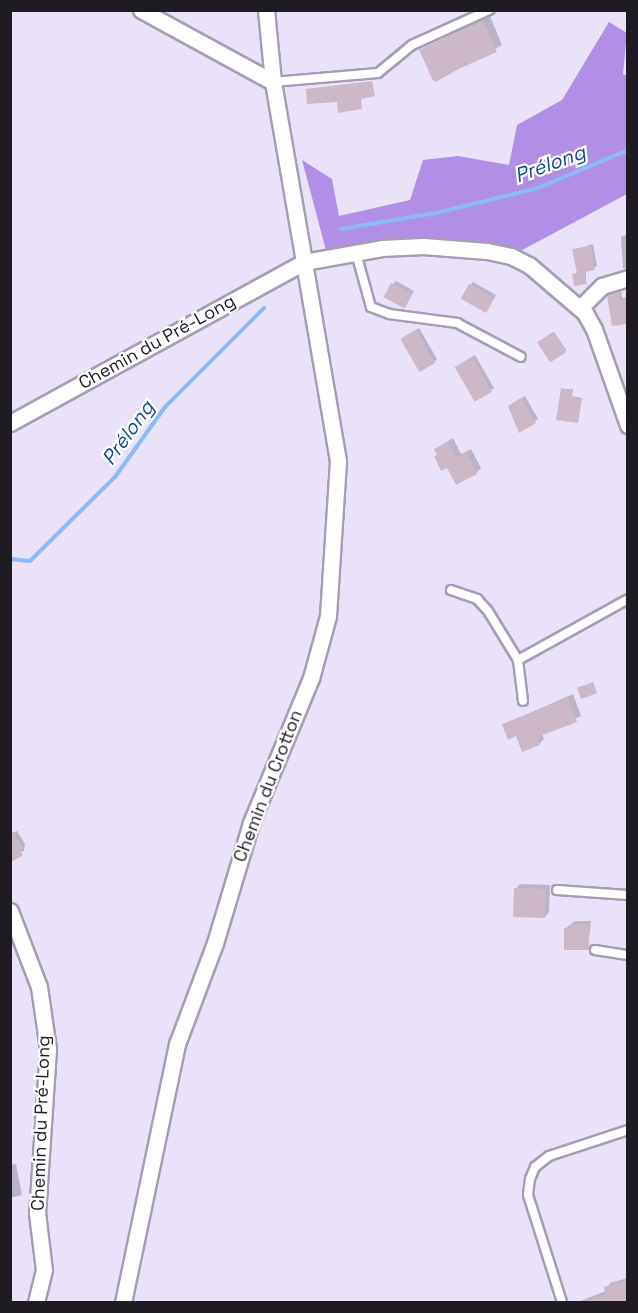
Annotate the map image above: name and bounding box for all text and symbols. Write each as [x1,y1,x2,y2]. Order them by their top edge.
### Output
water label: Prélong [511,140,589,188]
street label: Chemin du Pré-Long [75,290,239,394]
water label: Prélong [97,396,159,470]
street label: Chemin du Crotton [229,707,307,865]
street label: Chemin du Pré-Long [27,1035,55,1211]

